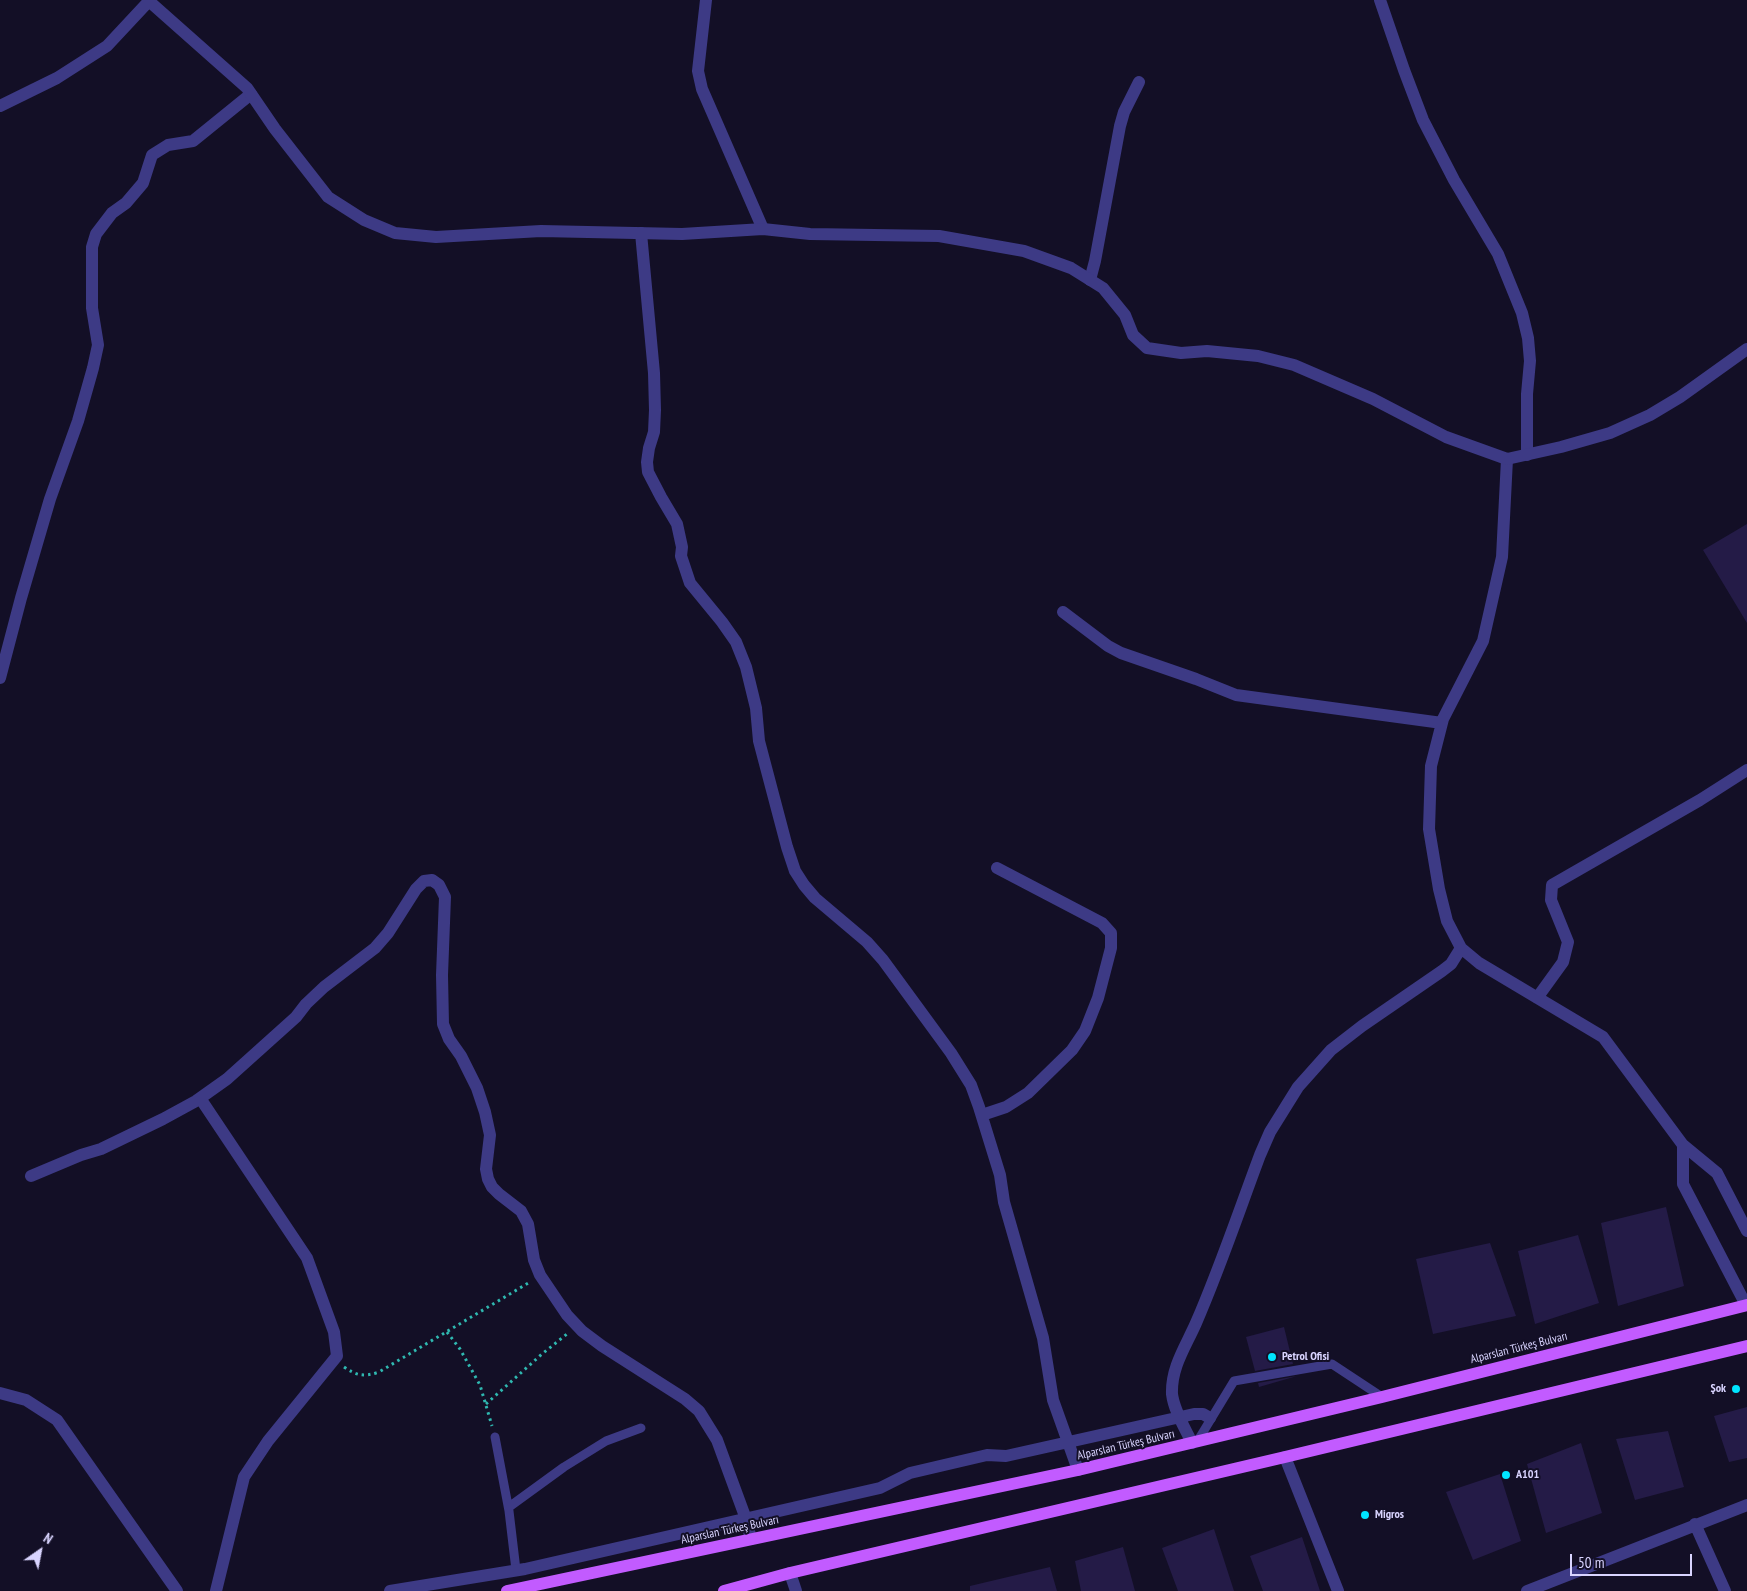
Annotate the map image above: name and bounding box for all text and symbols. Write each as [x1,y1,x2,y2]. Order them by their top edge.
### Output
street label: Alparslan Türkeş Bulvarı [1469,1329,1569,1367]
place label: Petrol Ofisi [1282,1350,1329,1364]
marker: Petrol Ofisi [1266,1351,1278,1363]
place label: Şok [1710,1382,1726,1396]
marker: Şok [1730,1383,1742,1395]
street label: Alparslan Türkeş Bulvarı [1076,1427,1176,1463]
place label: A101 [1516,1468,1539,1482]
marker: A101 [1500,1469,1512,1481]
place label: Migros [1375,1508,1404,1522]
marker: Migros [1359,1509,1371,1521]
street label: Alparslan Türkeş Bulvarı [680,1513,780,1547]
north arrow [15,1526,65,1576]
text: N [40,1529,56,1548]
scale bar [1572,1544,1694,1576]
text: 50 m [1578,1553,1604,1572]

